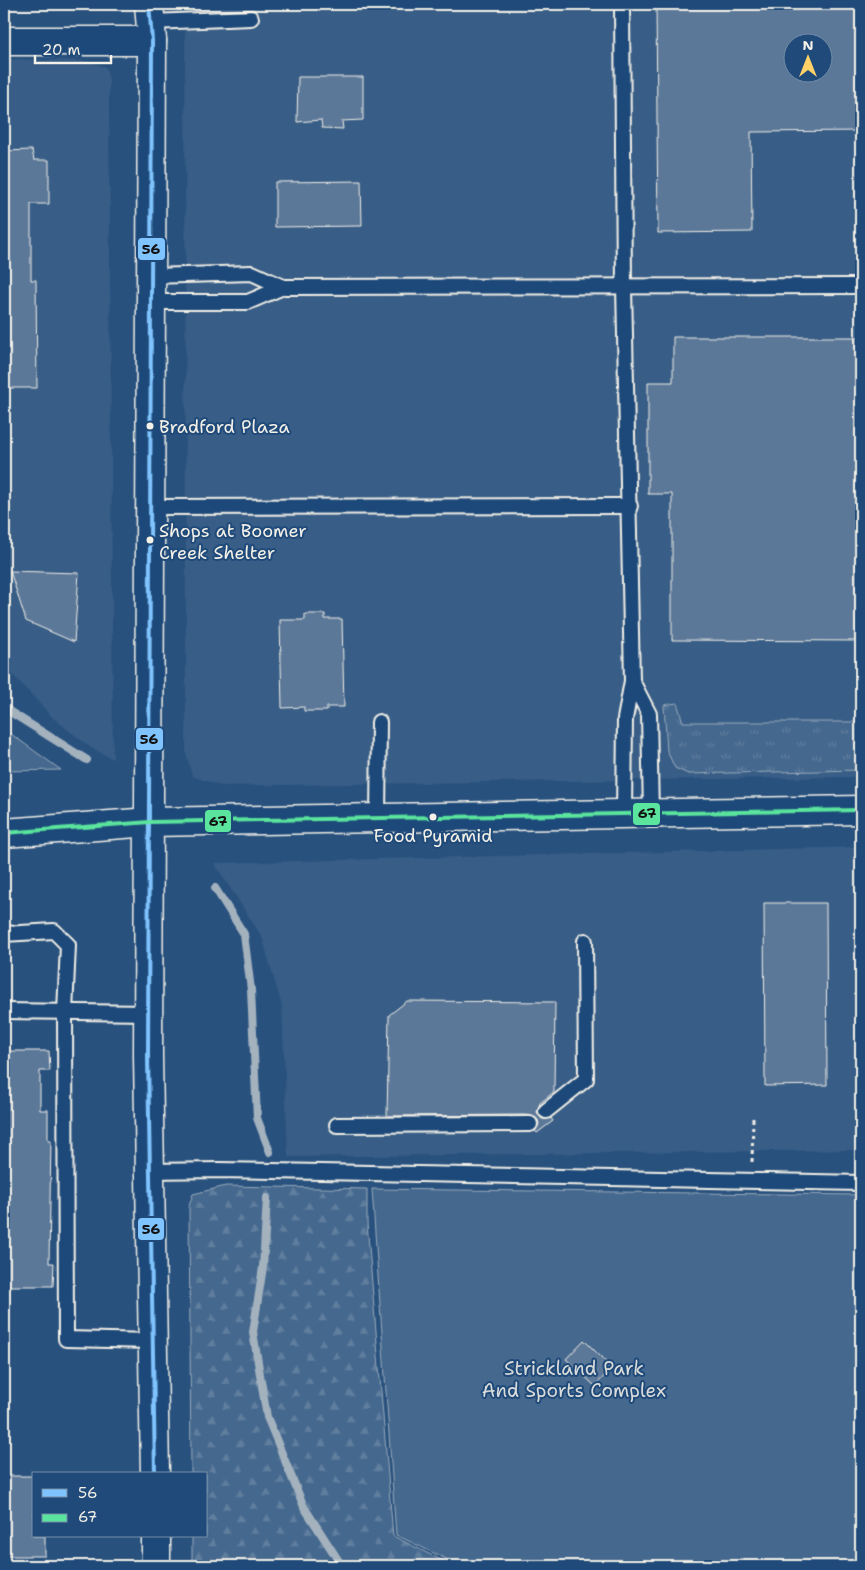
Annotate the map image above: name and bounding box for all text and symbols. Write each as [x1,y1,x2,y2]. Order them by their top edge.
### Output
scale bar [35,32,111,64]
north arrow [782,32,832,82]
text: N [802,36,814,54]
text: 20 m [42,40,81,60]
line badge: 56 [137,237,166,261]
text: 56 [142,240,160,258]
place label: Bradford Plaza [159,415,290,439]
marker: Bradford Plaza [145,421,155,431]
place label: Shops at Boomer Creek Shelter [159,519,307,565]
marker: Shops at Boomer Creek Shelter [145,535,155,545]
line badge: 56 [135,727,164,751]
text: 56 [140,730,158,748]
line badge: 67 [632,802,661,826]
text: 67 [638,804,657,822]
line badge: 67 [204,809,232,833]
text: 67 [209,812,228,830]
marker: Food Pyramid [428,812,438,822]
place label: Food Pyramid [373,824,493,848]
line badge: 56 [137,1217,165,1241]
text: 56 [142,1220,160,1238]
park label: Strickland Park And Sports Complex [482,1356,666,1403]
legend [32,1472,208,1538]
text: 56 [78,1483,97,1503]
text: 67 [78,1507,97,1527]

